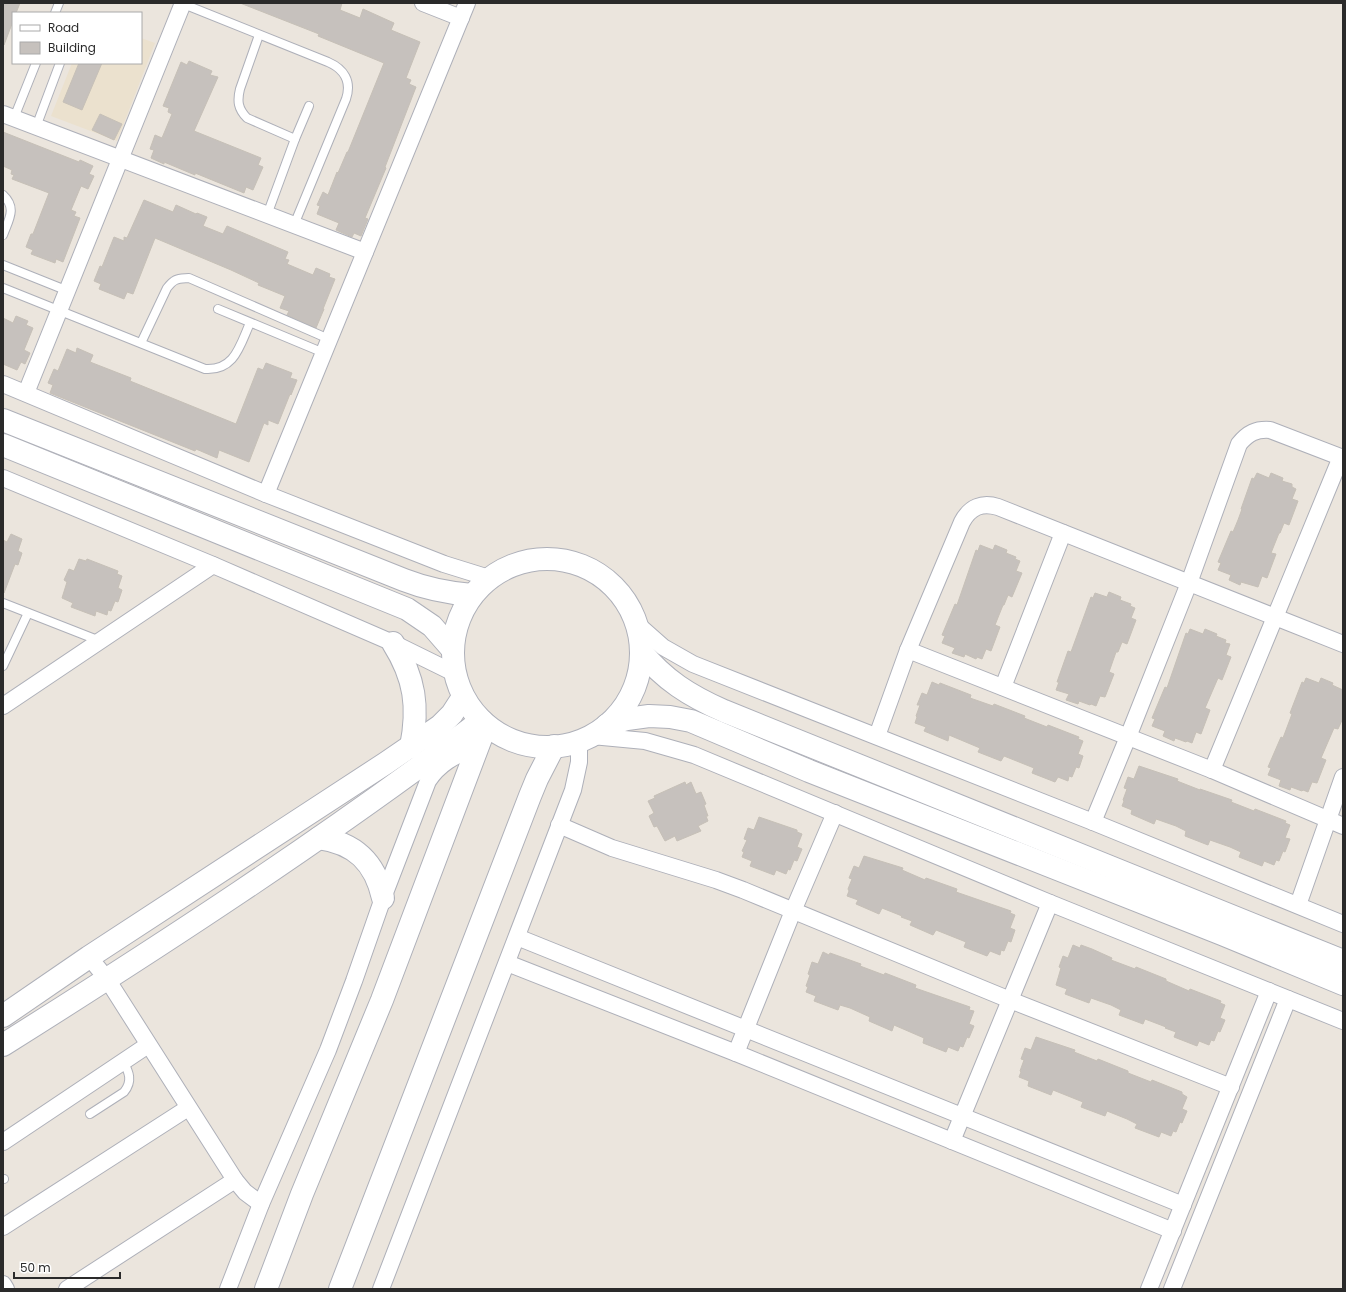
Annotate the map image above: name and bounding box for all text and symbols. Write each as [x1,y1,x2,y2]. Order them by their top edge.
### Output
legend [12,12,142,64]
text: Road [48,19,79,36]
text: Building [48,39,96,56]
scale bar [14,1254,120,1280]
text: 50 m [20,1259,51,1276]

